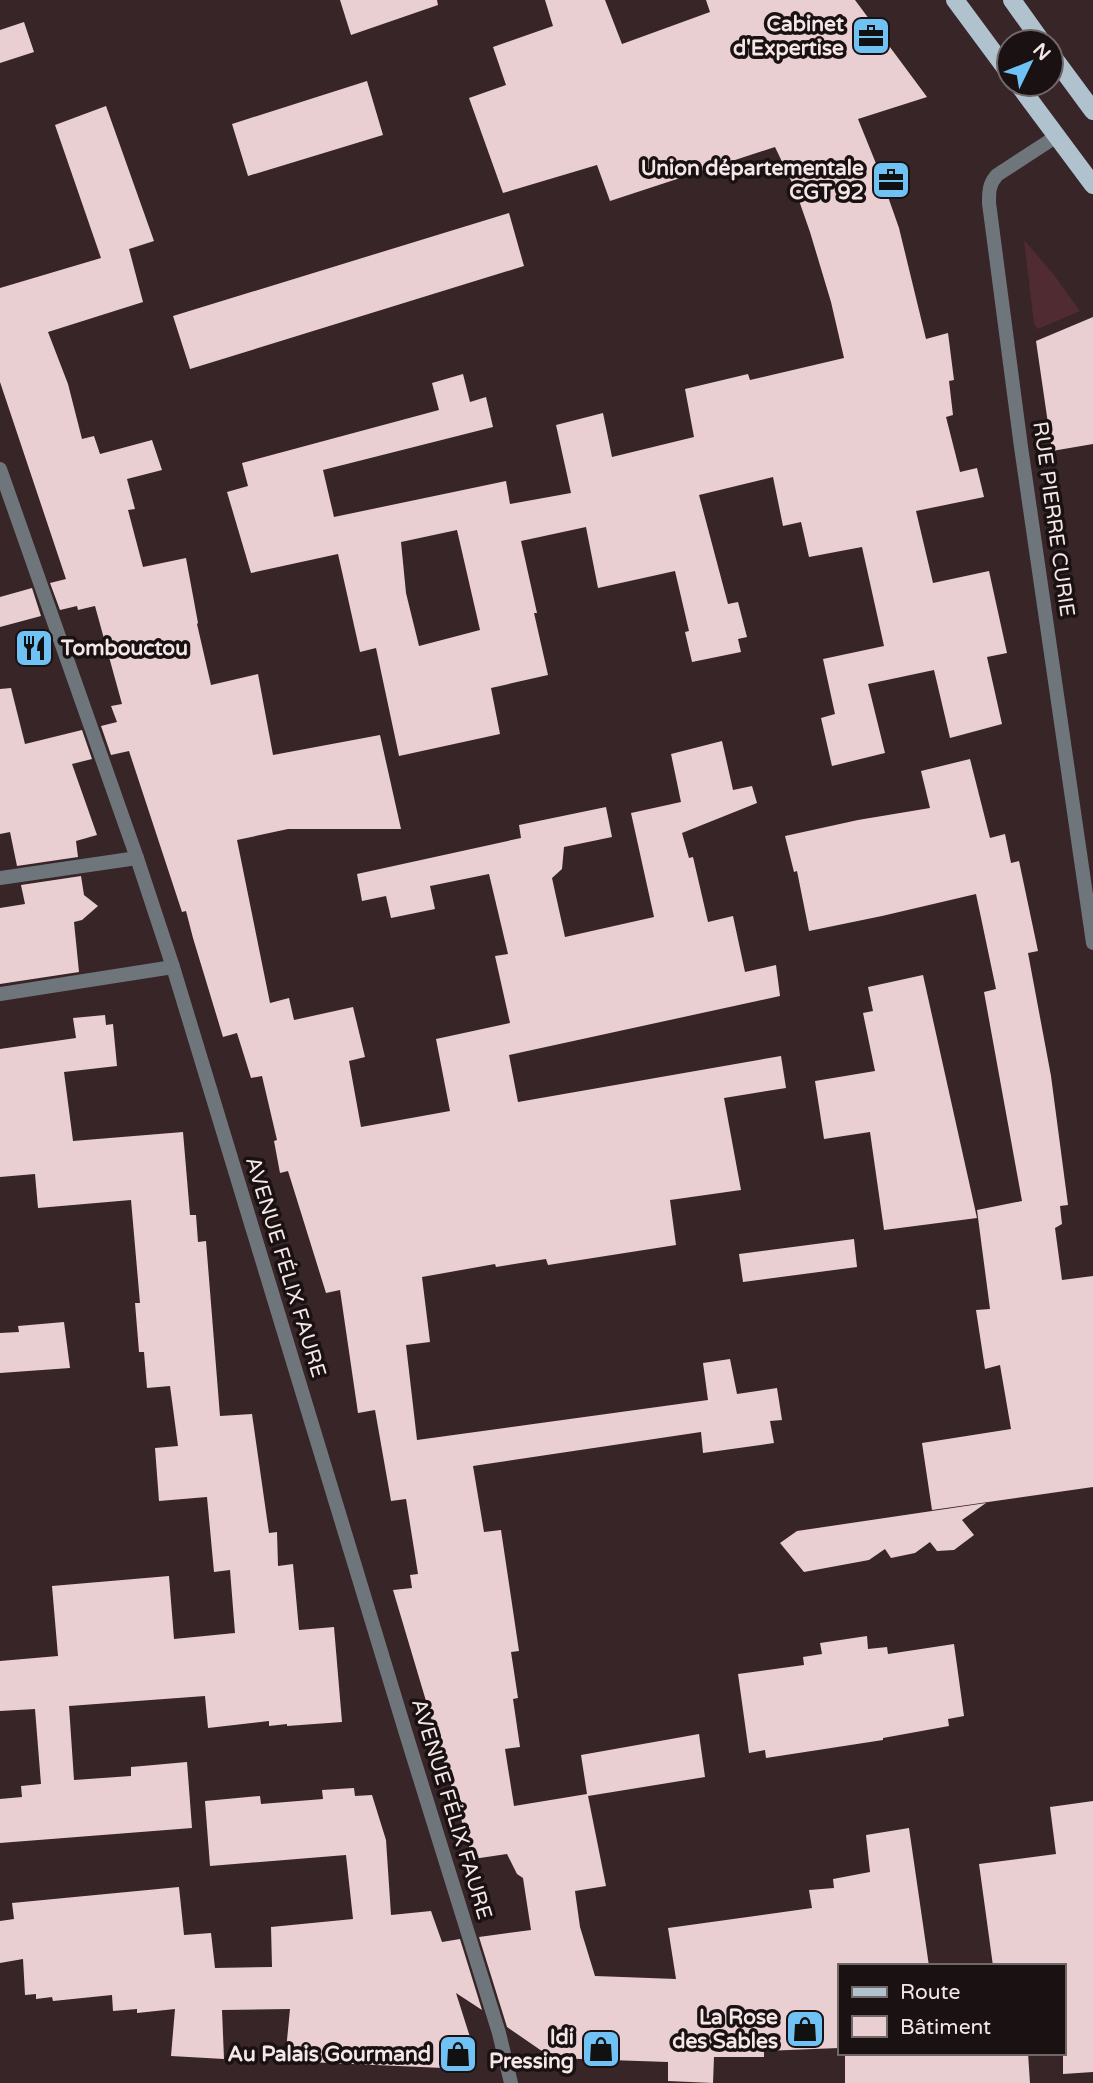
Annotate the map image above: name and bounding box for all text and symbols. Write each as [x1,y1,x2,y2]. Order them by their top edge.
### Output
place label: Cabinet d'Expertise [733,12,844,61]
office icon: Cabinet d'Expertise [850,15,892,57]
north arrow [995,28,1065,98]
text: N [1028,39,1055,65]
place label: Union départementale CGT 92 [641,156,864,205]
office icon: Union départementale CGT 92 [870,159,912,201]
street label: RUE PIERRE CURIE [1027,420,1080,618]
restaurant icon: Tombouctou [13,627,55,669]
place label: Tombouctou [60,636,188,661]
street label: AVENUE FÉLIX FAURE [240,1154,331,1380]
street label: AVENUE FÉLIX FAURE [406,1696,497,1922]
legend [838,1964,1065,2055]
text: Route [900,1980,960,2005]
place label: La Rose des Sables [672,2005,778,2054]
shop icon: La Rose des Sables [784,2008,826,2050]
text: Bâtiment [900,2015,991,2040]
place label: Idi Pressing [489,2025,574,2074]
shop icon: Idi Pressing [580,2028,622,2070]
shop icon: Au Palais Gourmand [437,2033,479,2075]
place label: Au Palais Gourmand [228,2042,431,2067]

